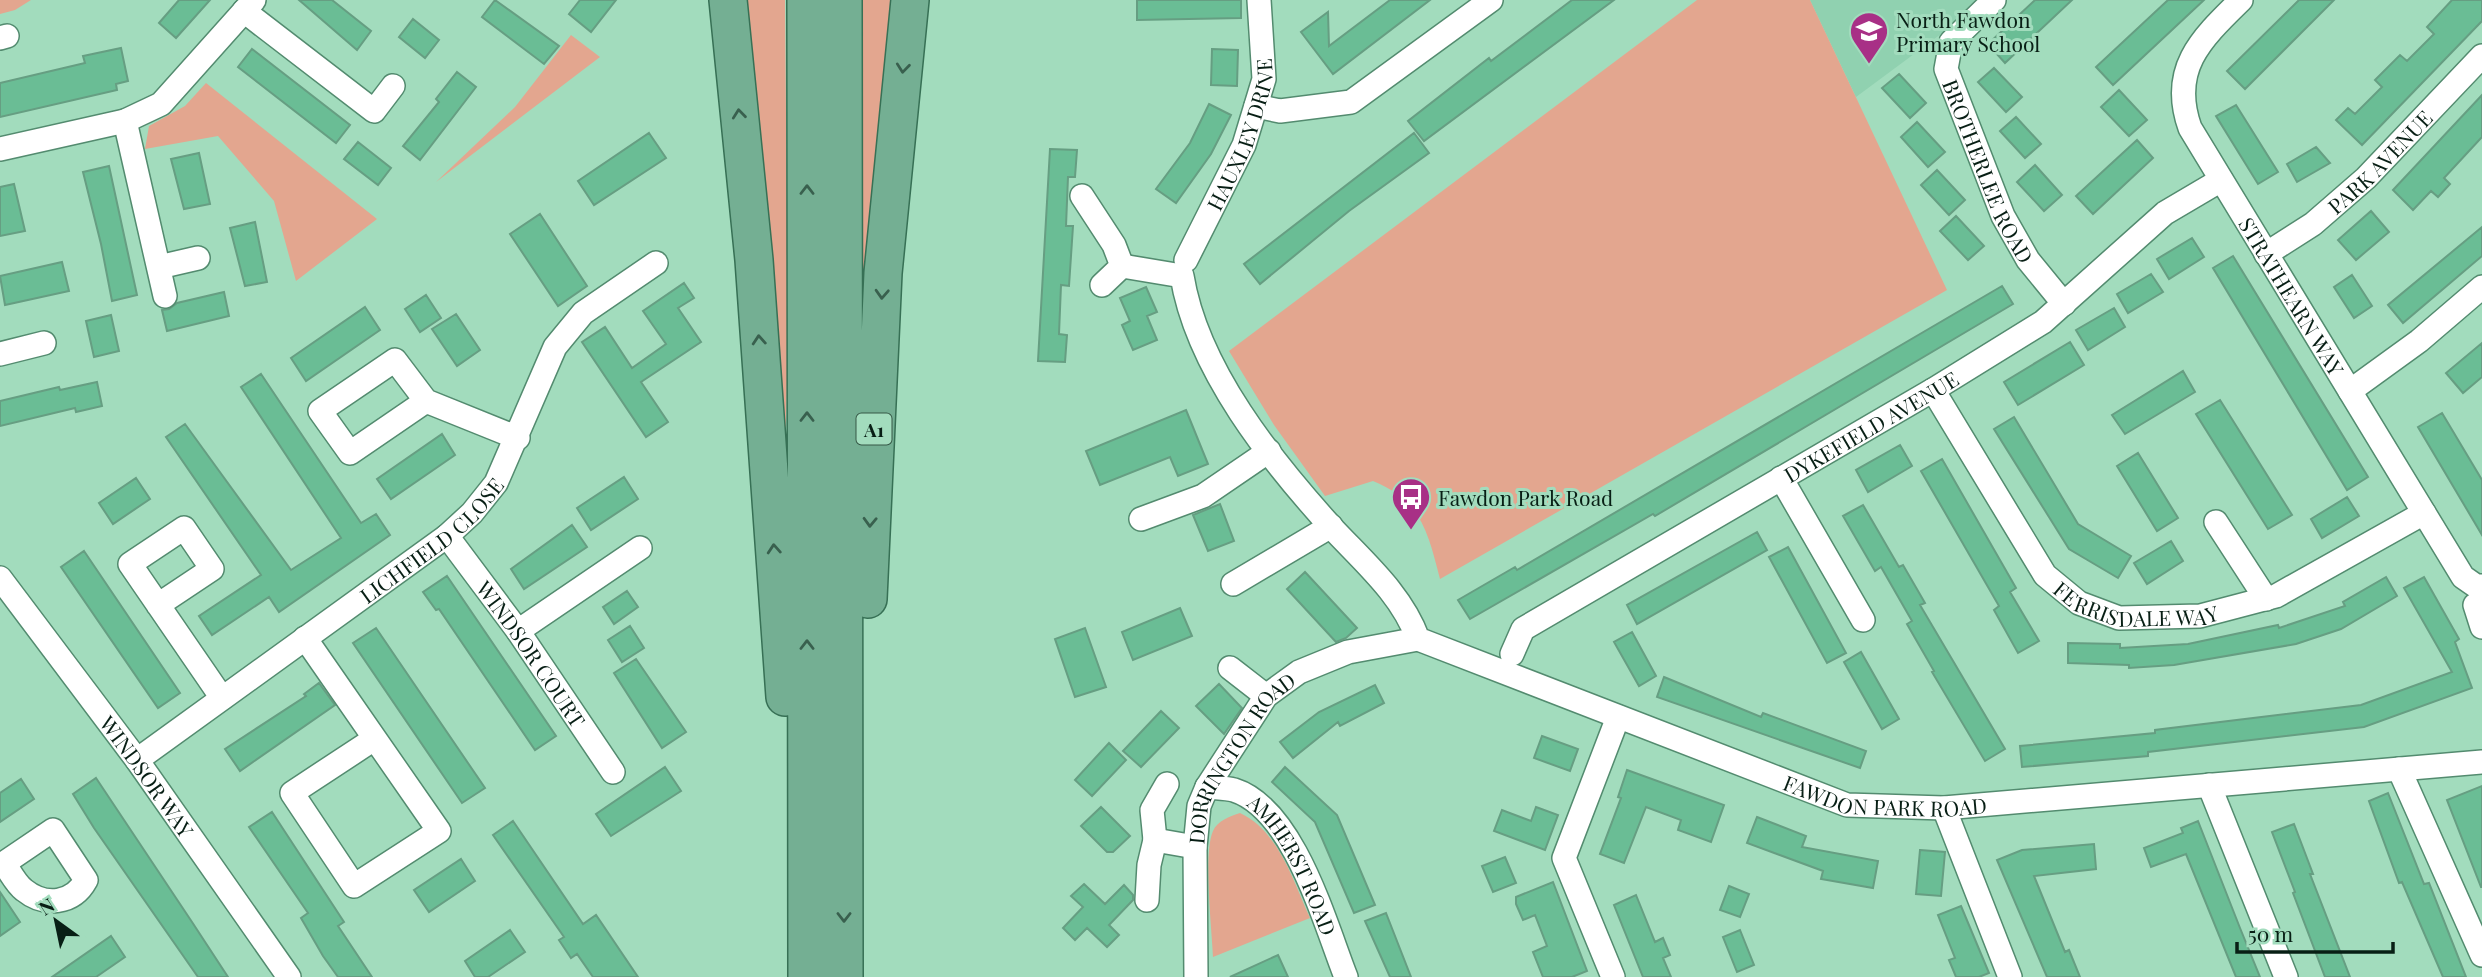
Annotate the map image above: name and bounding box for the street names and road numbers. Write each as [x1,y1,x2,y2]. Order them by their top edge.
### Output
street label: HAUXLEY DRIVE [1199,58,1278,215]
street label: BROTHERLEE ROAD [1937,75,2041,268]
street label: PARK AVENUE [2321,104,2438,219]
street label: STRATHEARN WAY [2233,212,2351,381]
street label: DYKEFIELD AVENUE [1778,364,1963,488]
road number: A1 [856,414,892,444]
street label: LICHFIELD CLOSE [354,471,509,609]
street label: WINDSOR COURT [470,574,592,732]
street label: FERRISDALE WAY [2048,574,2222,632]
street label: DORRINGTON ROAD [1181,665,1301,845]
street label: WINDSOR WAY [94,709,201,843]
street label: FAWDON PARK ROAD [1780,768,1988,822]
street label: AMHERST ROAD [1242,787,1343,939]

